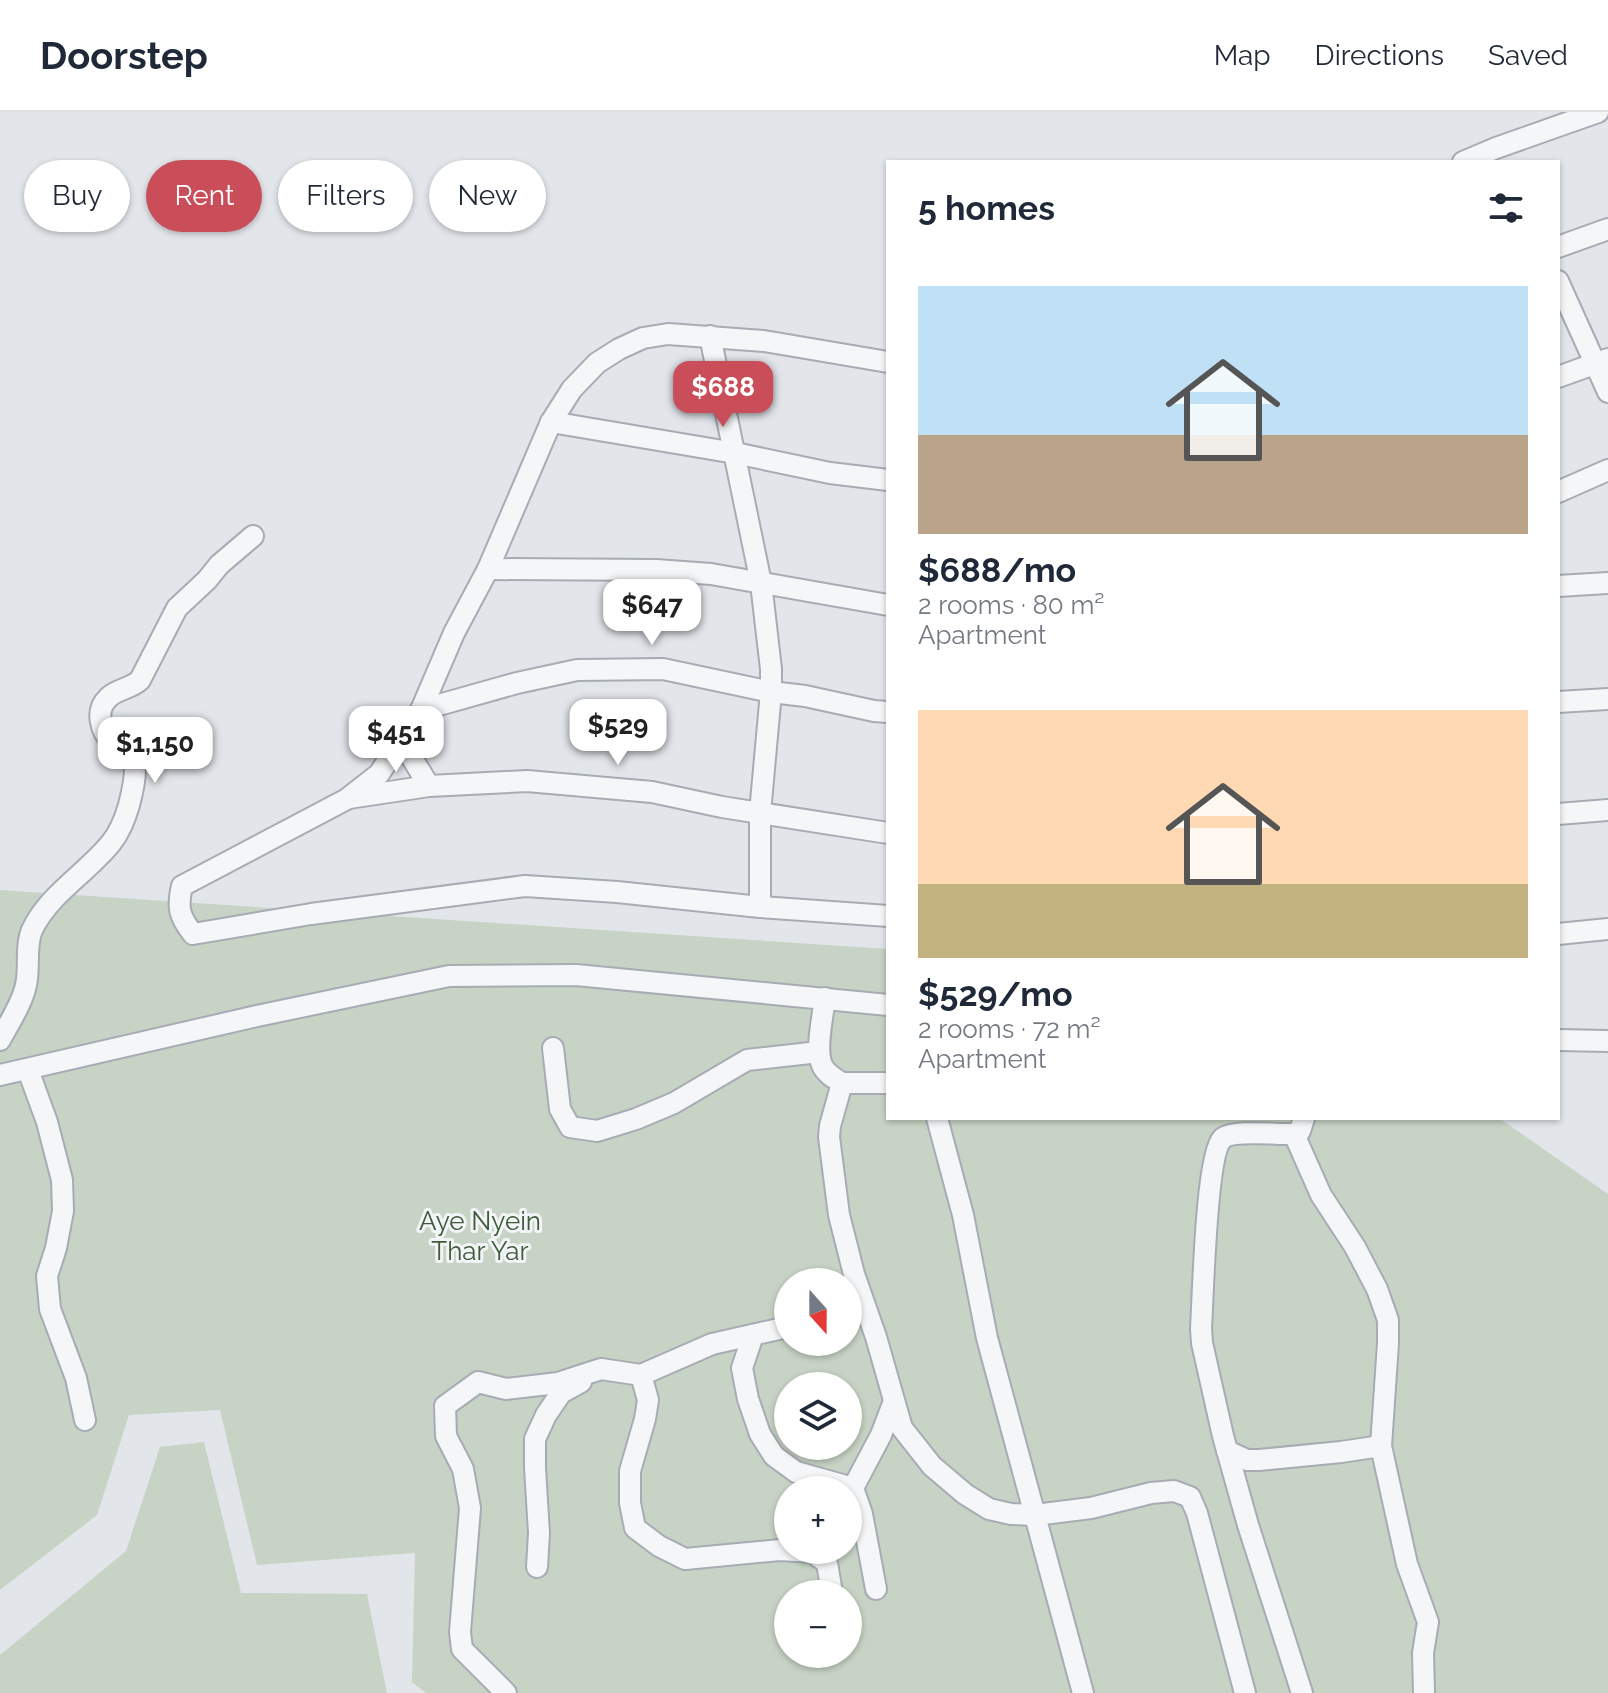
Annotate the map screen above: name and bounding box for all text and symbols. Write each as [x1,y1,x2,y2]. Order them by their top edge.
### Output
text: Doorstep [40,33,208,78]
text: Map [1214,39,1271,72]
text: Directions [1315,39,1444,72]
text: Saved [1488,39,1568,72]
chip: Buy [24,160,130,232]
chip: Rent [146,160,262,232]
chip: Filters [278,160,413,232]
chip: New [429,160,546,232]
icon: filters [1484,186,1528,230]
text: 5 homes [918,188,1055,228]
icon: home [1151,338,1295,482]
pin: $688 [676,361,770,429]
text: $688 [691,372,755,402]
text: $688/mo [918,550,1076,590]
pin: $647 [605,579,699,647]
text: $647 [621,590,683,620]
text: 2 rooms · 80 m² [918,590,1104,620]
text: Apartment [918,620,1047,650]
pin: $529 [571,699,665,767]
pin: $451 [349,706,443,774]
text: $529 [588,710,648,740]
pin: $1,150 [90,717,220,785]
text: $451 [367,717,425,747]
text: $1,150 [116,728,194,758]
icon: home [1151,762,1295,906]
text: $529/mo [918,974,1073,1014]
text: 2 rooms · 72 m² [918,1014,1101,1044]
text: Apartment [918,1044,1047,1074]
park label: Aye Nyein Thar Yar [419,1206,541,1266]
north arrow [774,1268,862,1356]
map controls [774,1268,862,1668]
button: layers [774,1372,862,1460]
button: + [774,1476,862,1564]
button: − [774,1580,862,1668]

